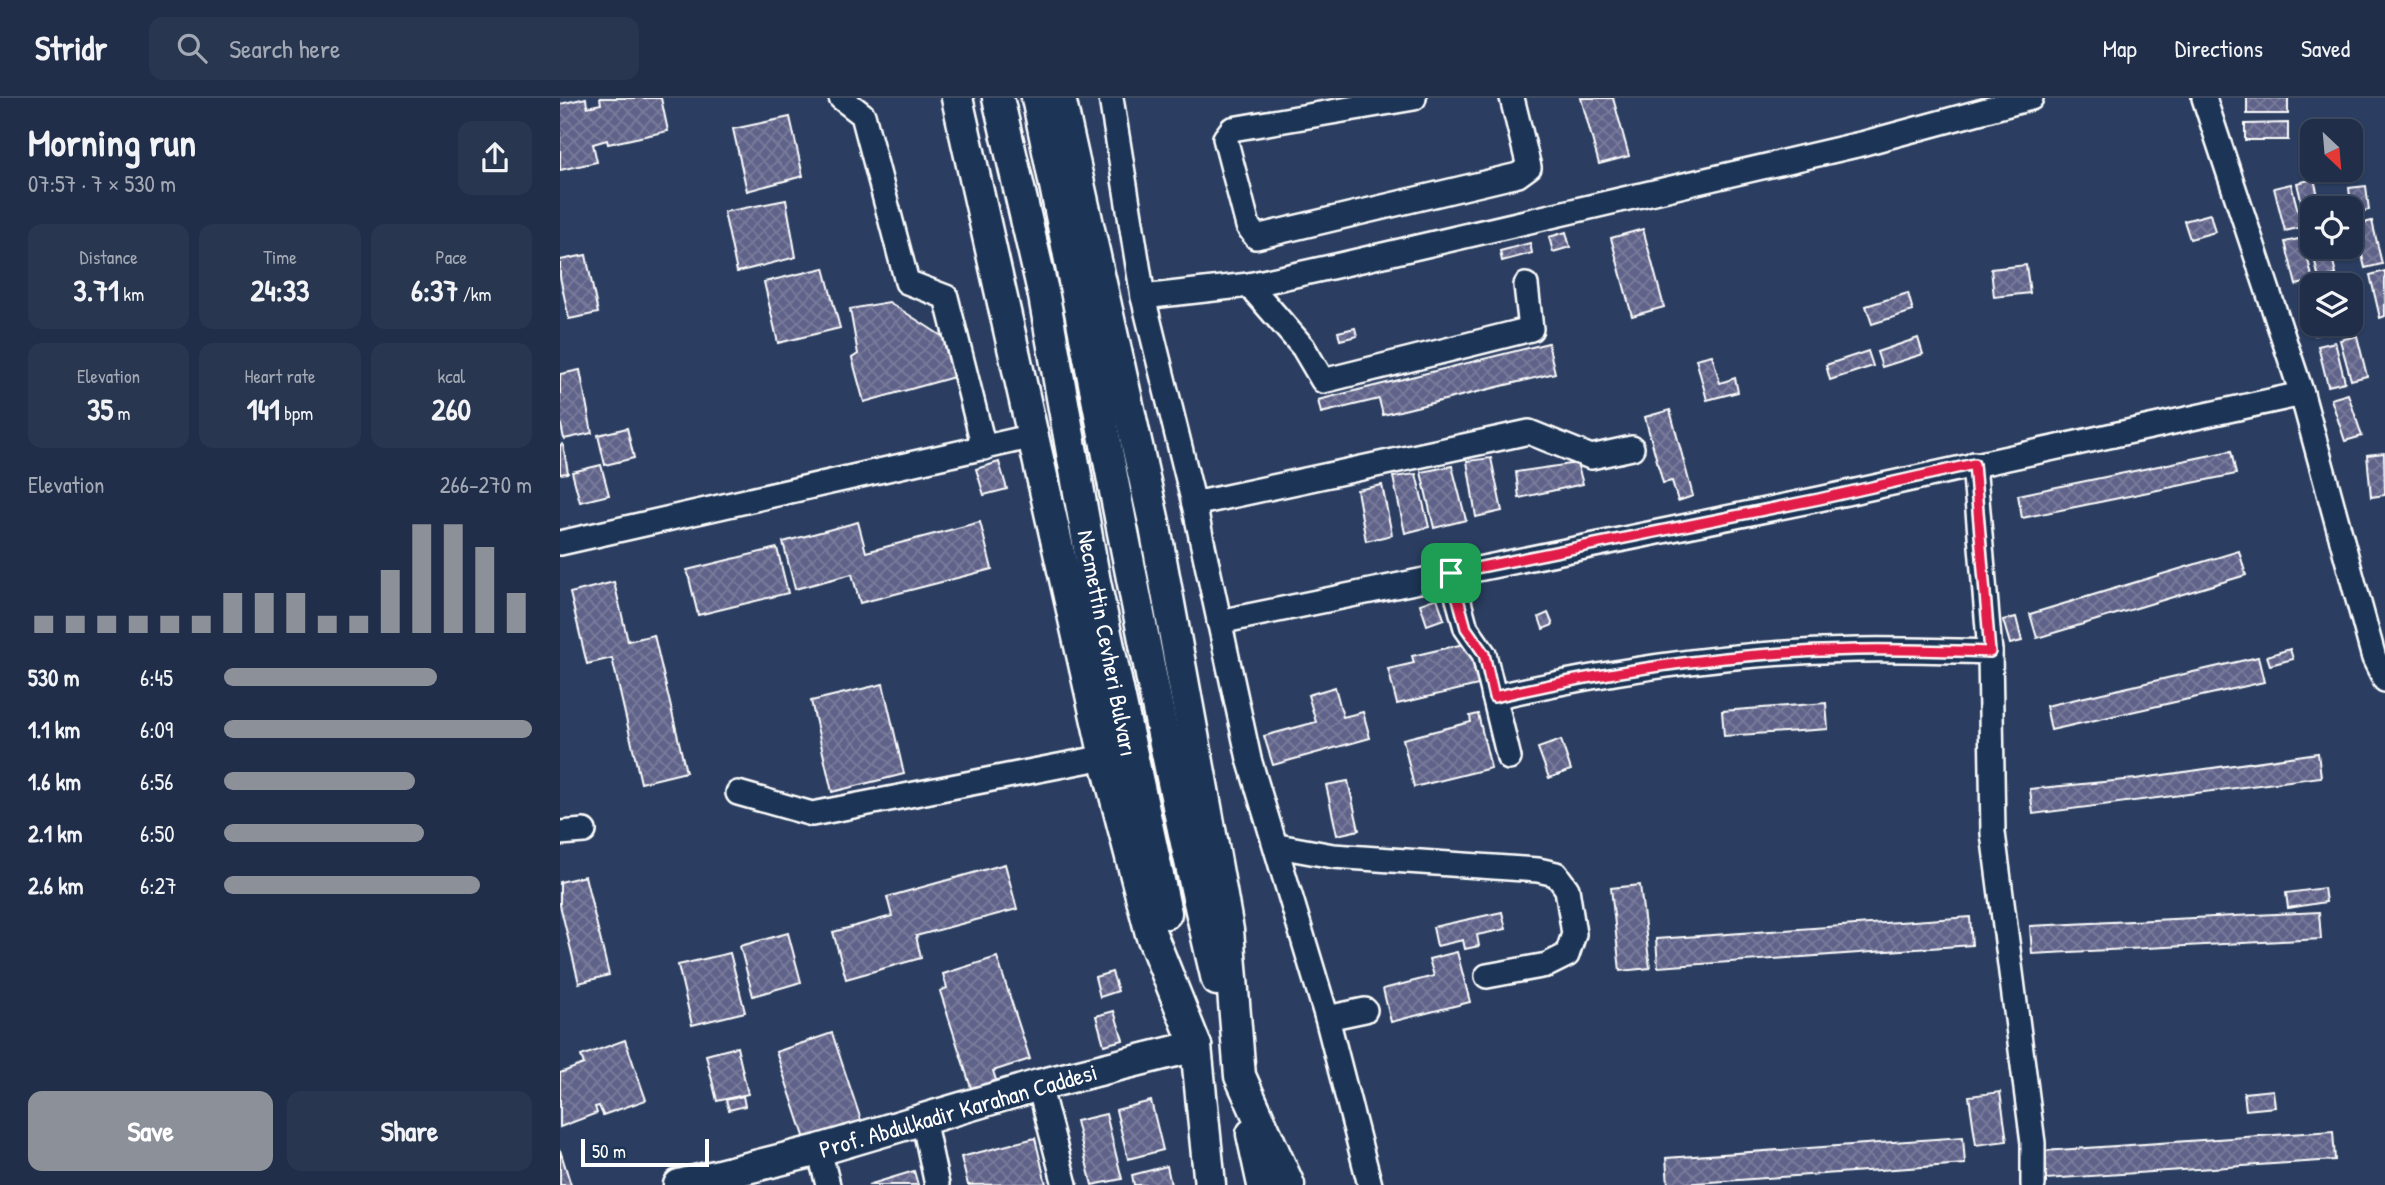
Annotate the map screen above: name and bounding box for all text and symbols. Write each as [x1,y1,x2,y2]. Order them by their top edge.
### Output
search box [149,17,639,80]
text: Stridr [35,26,107,70]
icon: search [173,29,211,67]
text: Search here [229,31,340,66]
text: Map [2103,32,2137,64]
text: Directions [2175,32,2263,64]
text: Saved [2301,32,2350,64]
text: Morning run [28,116,196,168]
north arrow [2300,119,2362,182]
map controls [2300,119,2363,336]
button: share [458,121,532,195]
text: 07:57 · 7 × 530 m [28,168,176,199]
button: locate [2300,196,2363,259]
text: Distance [80,244,138,270]
text: Time [263,244,297,270]
text: Pace [436,244,467,270]
text: 3.71 [73,270,119,310]
text: 24:33 [250,270,310,310]
text: 6:37 [411,270,458,310]
button: layers [2300,273,2363,336]
text: km [119,281,144,307]
text: /km [458,281,492,307]
text: Elevation [77,363,140,389]
text: Heart rate [245,363,315,389]
text: kcal [437,363,465,389]
text: 35 [87,389,113,429]
text: 141 [247,389,280,429]
text: 260 [432,389,471,429]
text: m [113,400,130,426]
text: bpm [280,400,313,426]
text: Elevation [28,469,104,500]
text: 266–270 m [440,469,532,500]
street label: Necmettin Cevheri Bulvarı [1070,527,1146,759]
pin [1421,543,1481,603]
icon: arrive [1432,554,1470,592]
text: 530 m [28,662,79,693]
text: 6:45 [140,662,173,693]
text: 1.1 km [28,714,80,745]
text: 6:09 [140,714,173,745]
text: 1.6 km [28,766,81,797]
text: 6:56 [140,766,173,797]
text: 2.1 km [28,818,83,849]
text: 6:50 [140,818,175,849]
text: 2.6 km [28,870,83,901]
text: 6:27 [140,870,177,901]
street label: Prof. Abdulkadir Karahan Caddesi [815,1055,1101,1165]
button: Save [28,1091,273,1171]
button: Share [287,1091,532,1171]
scale bar [581,1136,709,1168]
text: 50 m [592,1138,626,1164]

